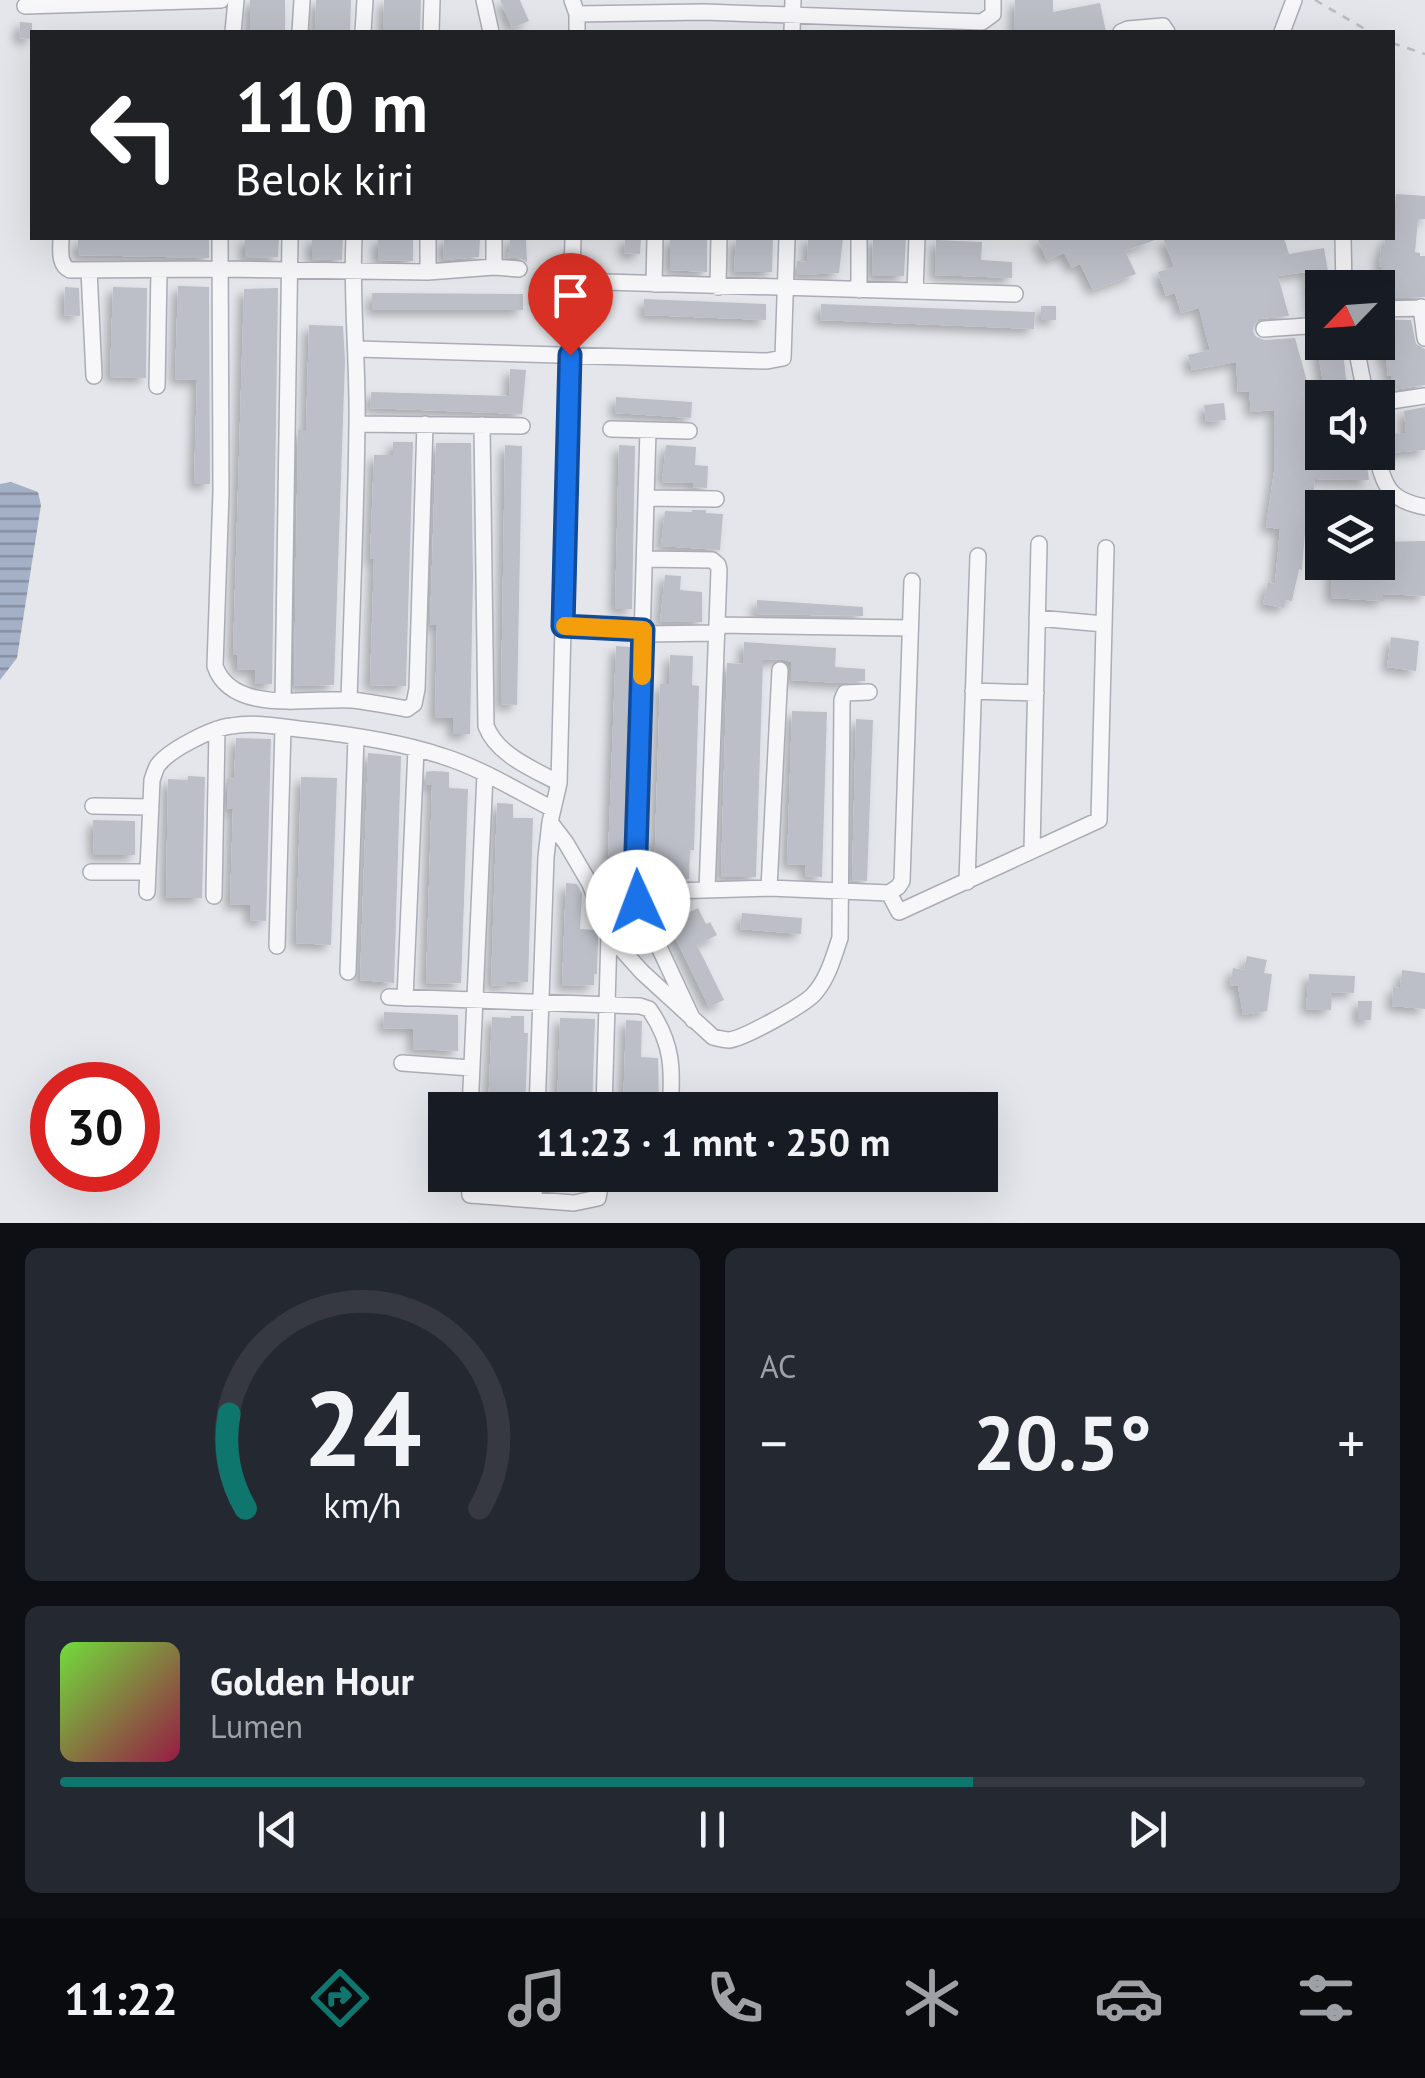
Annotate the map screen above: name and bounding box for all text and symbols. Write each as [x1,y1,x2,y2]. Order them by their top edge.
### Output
text: 110 m [235,61,428,151]
icon: left [70,70,200,200]
text: Belok kiri [235,149,415,207]
pin [528,253,613,356]
icon: arrive [543,268,598,323]
north arrow [1305,270,1395,360]
map controls [1305,270,1395,580]
button: sound [1305,380,1395,470]
button: layers [1305,490,1395,580]
position arrow [586,850,690,954]
speed limit sign: 30 [30,1062,160,1192]
text: 11:23 · 1 mnt · 250 m [536,1117,890,1166]
text: AC [760,1345,796,1387]
text: 24 [304,1360,421,1495]
text: 20.5° [973,1394,1152,1491]
text: − [760,1407,788,1478]
text: + [1337,1407,1365,1478]
text: km/h [323,1482,402,1528]
text: Golden Hour [210,1656,414,1705]
text: Lumen [210,1705,303,1747]
icon: previous [250,1802,305,1857]
icon: pause [685,1802,740,1857]
icon: next [1120,1802,1175,1857]
icon: directions [305,1963,375,2033]
icon: music [502,1963,572,2033]
icon: phone [700,1963,770,2033]
icon: climate [897,1963,967,2033]
icon: car [1094,1963,1164,2033]
icon: filters [1291,1963,1361,2033]
text: 11:22 [64,1969,178,2027]

